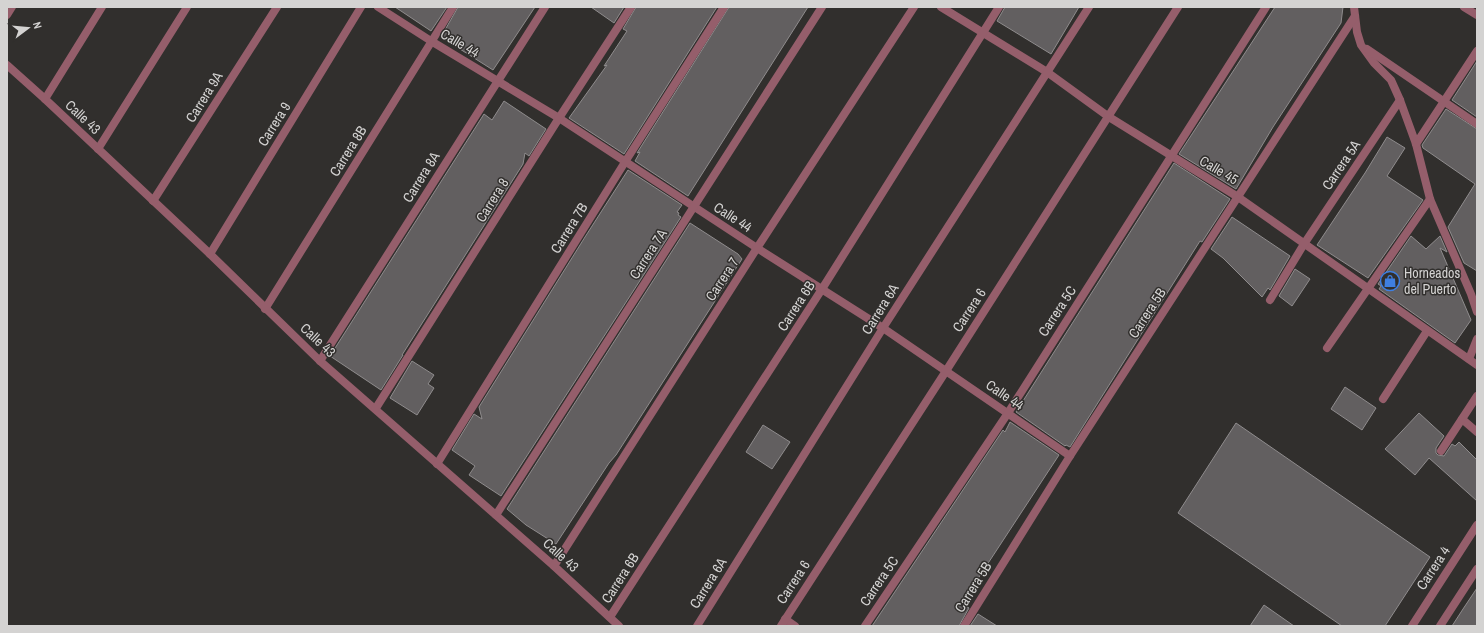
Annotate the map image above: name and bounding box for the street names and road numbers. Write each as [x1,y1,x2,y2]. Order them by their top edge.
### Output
street label: Calle 44 [437,24,483,62]
street label: Carrera 9A [181,68,227,126]
street label: Calle 43 [61,96,105,138]
street label: Carrera 9 [254,99,294,149]
street label: Carrera 8B [325,122,371,180]
street label: Carrera 5A [1318,136,1364,193]
street label: Carrera 8A [398,148,444,206]
street label: Calle 45 [1196,151,1242,189]
street label: Carrera 8 [472,175,512,225]
street label: Calle 44 [710,198,756,236]
street label: Carrera 7B [546,199,592,257]
street label: Carrera 7A [625,225,671,282]
street label: Carrera 7 [701,254,743,304]
street label: Carrera 6B [773,277,819,334]
street label: Carrera 6A [857,280,903,338]
street label: Carrera 5C [1034,282,1080,340]
street label: Carrera 5B [1124,284,1170,341]
street label: Carrera 6 [948,285,990,335]
street label: Calle 43 [296,319,340,361]
street label: Calle 44 [983,376,1028,415]
street label: Calle 43 [539,534,583,576]
street label: Carrera 4 [1412,542,1454,593]
street label: Carrera 6B [597,549,643,606]
street label: Carrera 5C [856,552,902,610]
street label: Carrera 6A [685,554,731,612]
street label: Carrera 6 [772,557,814,607]
street label: Carrera 5B [950,558,996,616]

